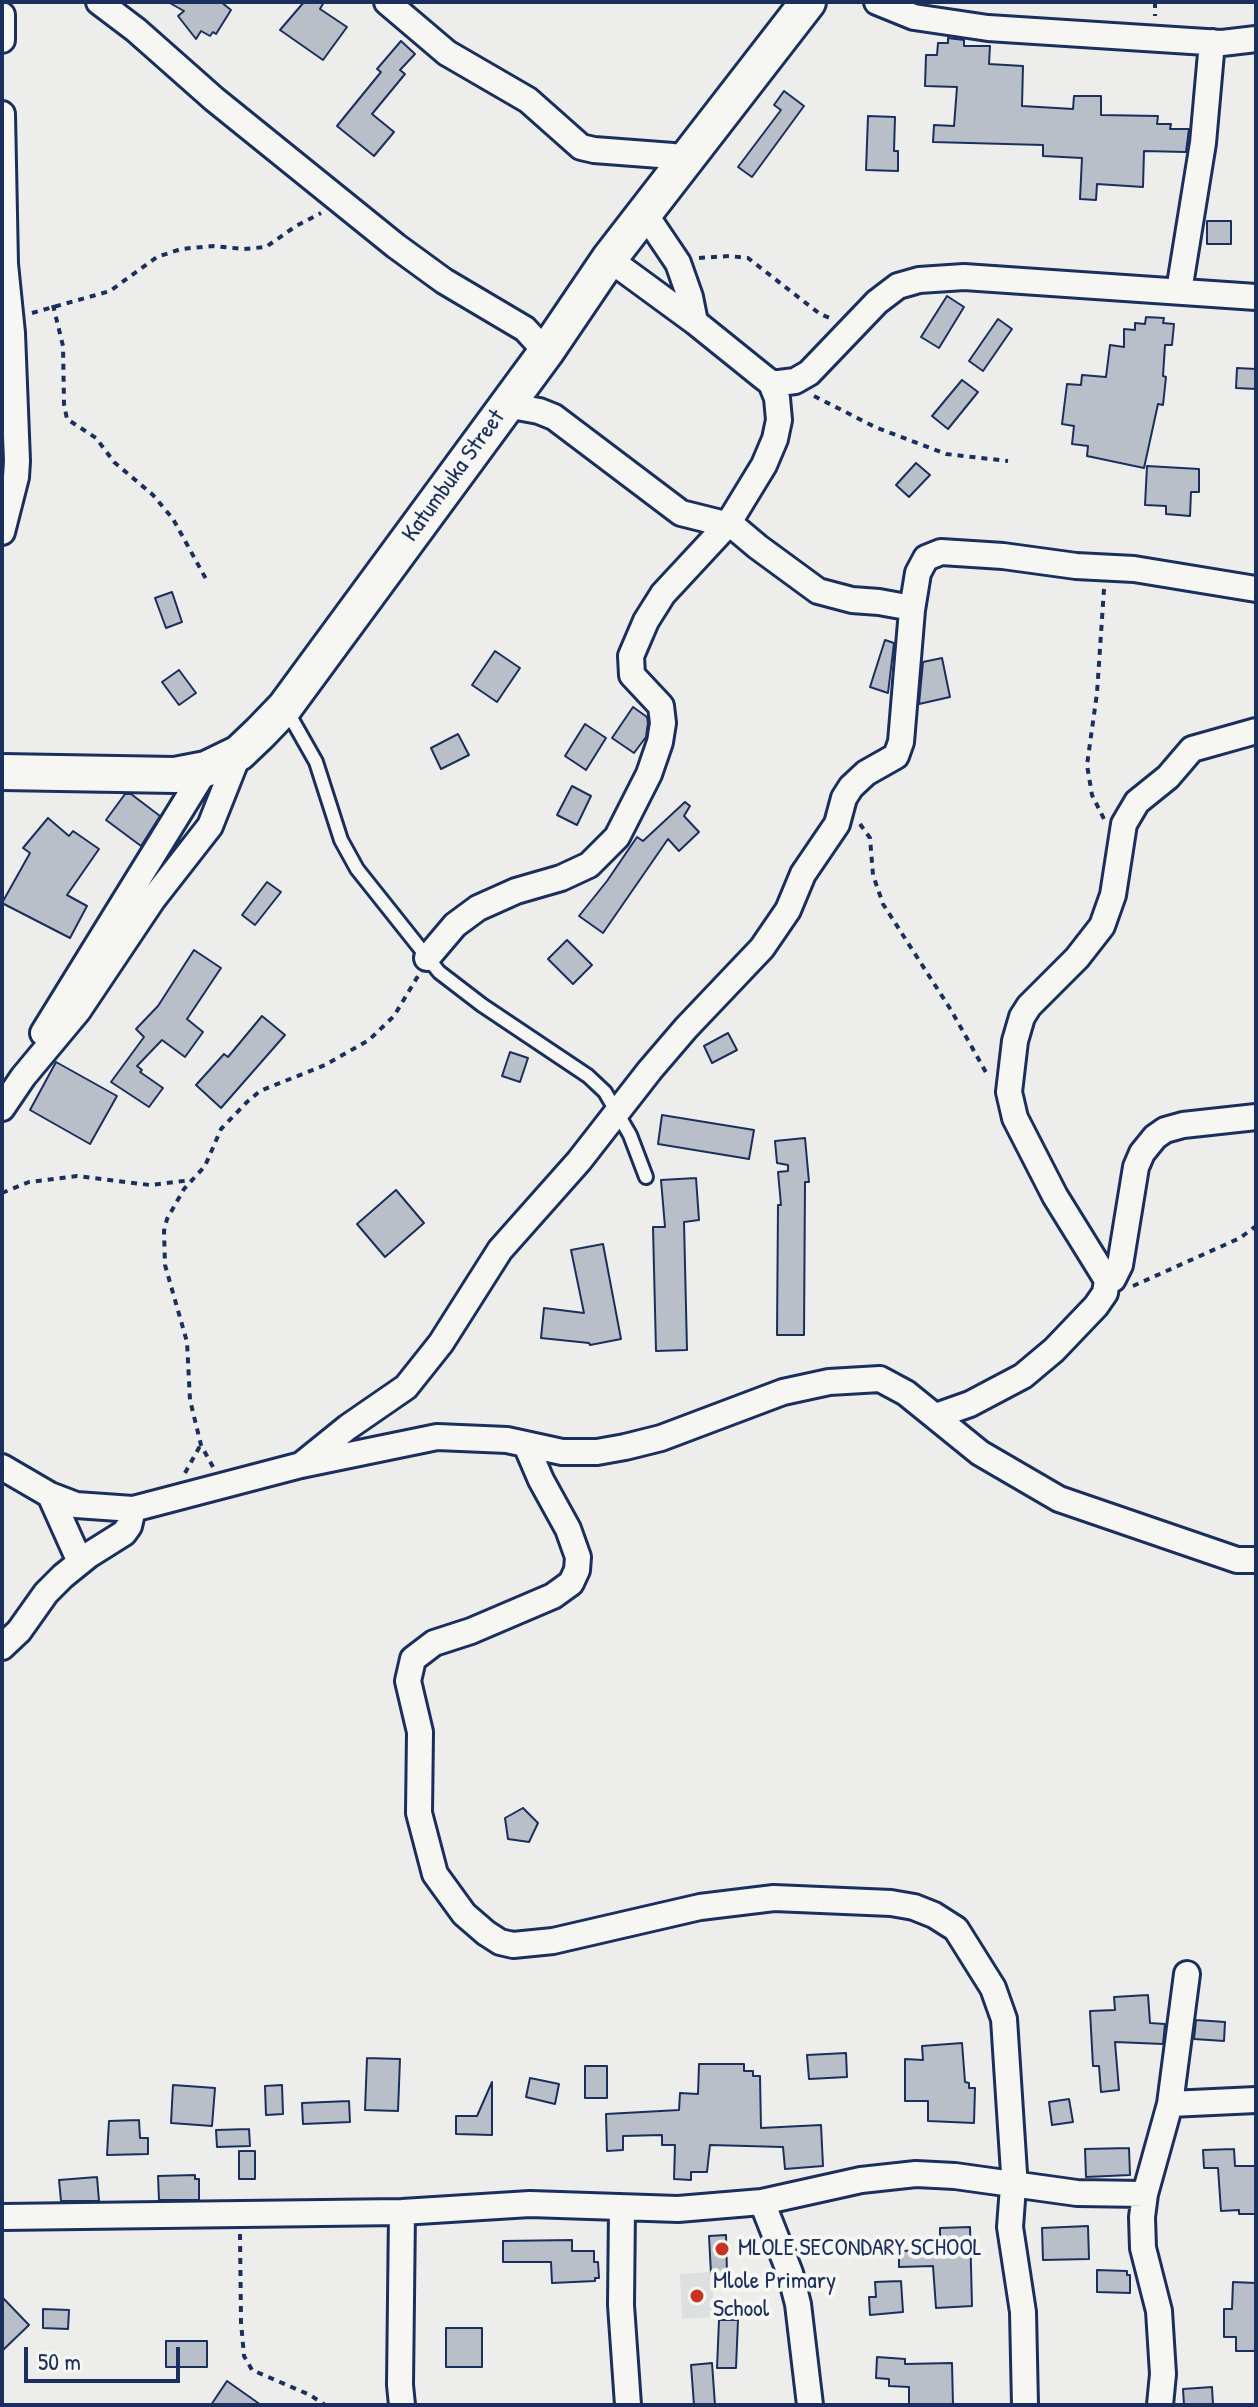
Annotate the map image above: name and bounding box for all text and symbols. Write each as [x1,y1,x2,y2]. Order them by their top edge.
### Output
street label: Katumbuka Street [396,404,512,548]
place label: MLOLE SECONDARY SCHOOL [738,2235,982,2263]
marker: MLOLE SECONDARY SCHOOL [713,2240,731,2258]
place label: Mlole Primary School [713,2268,836,2324]
marker: Mlole Primary School [688,2287,706,2305]
scale bar [28,2331,184,2381]
text: 50 m [38,2345,81,2377]

